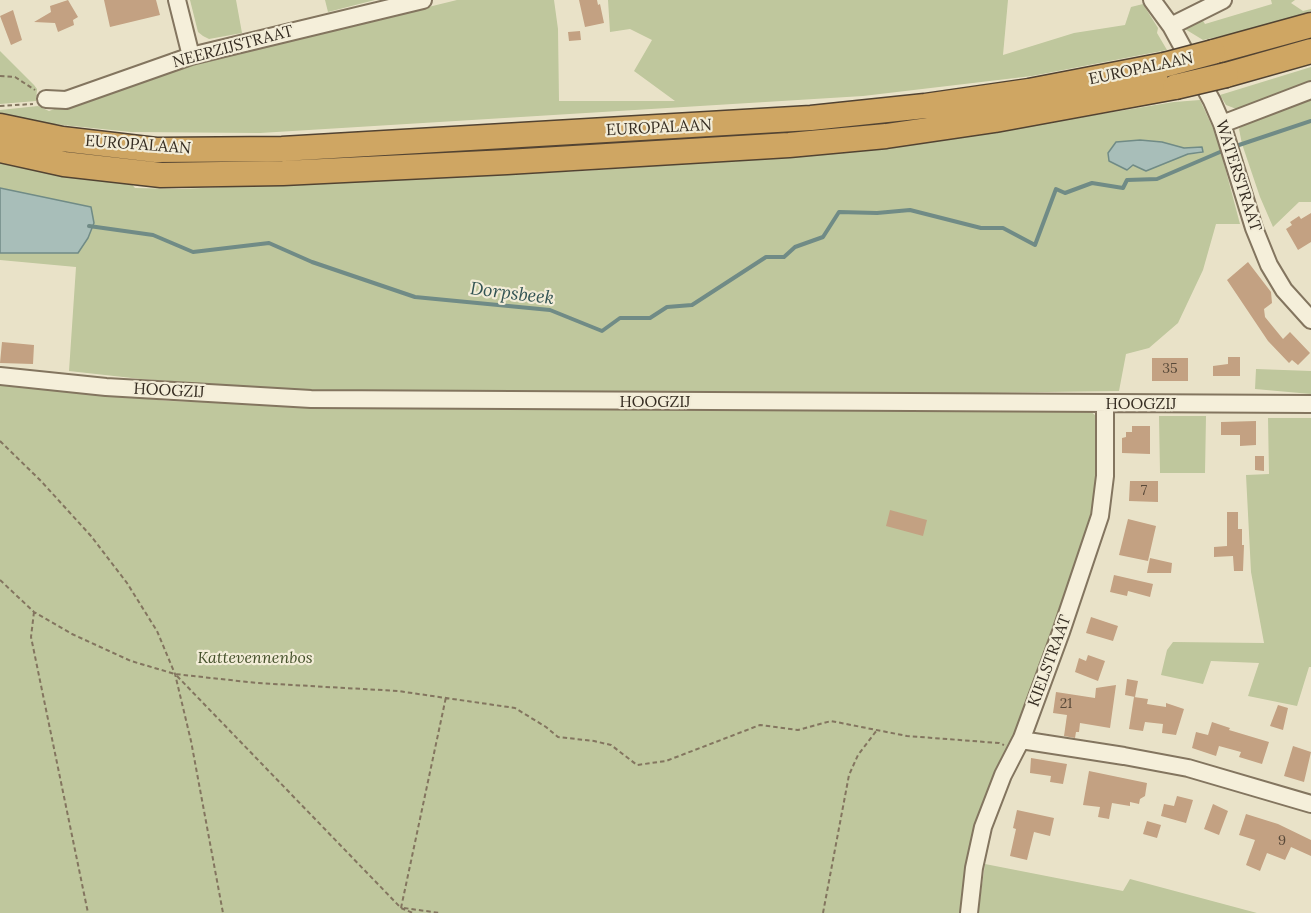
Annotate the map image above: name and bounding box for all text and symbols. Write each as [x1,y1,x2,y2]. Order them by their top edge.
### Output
street label: NEERZIJSTRAAT [171,22,295,72]
street label: EUROPALAAN [1087,49,1195,89]
street label: EUROPALAAN [605,116,713,140]
street label: WATERSTRAAT [1211,118,1265,234]
street label: EUROPALAAN [84,132,192,158]
water label: Dorpsbeek [469,278,555,310]
house number: 35 [1162,361,1178,377]
street label: HOOGZIJ [133,380,205,402]
street label: HOOGZIJ [619,392,691,412]
street label: HOOGZIJ [1105,394,1177,414]
house number: 7 [1141,483,1147,499]
street label: KIELSTRAAT [1025,612,1075,710]
park label: Kattevennenbos [197,648,313,668]
house number: 21 [1060,696,1072,712]
house number: 9 [1278,833,1286,849]

